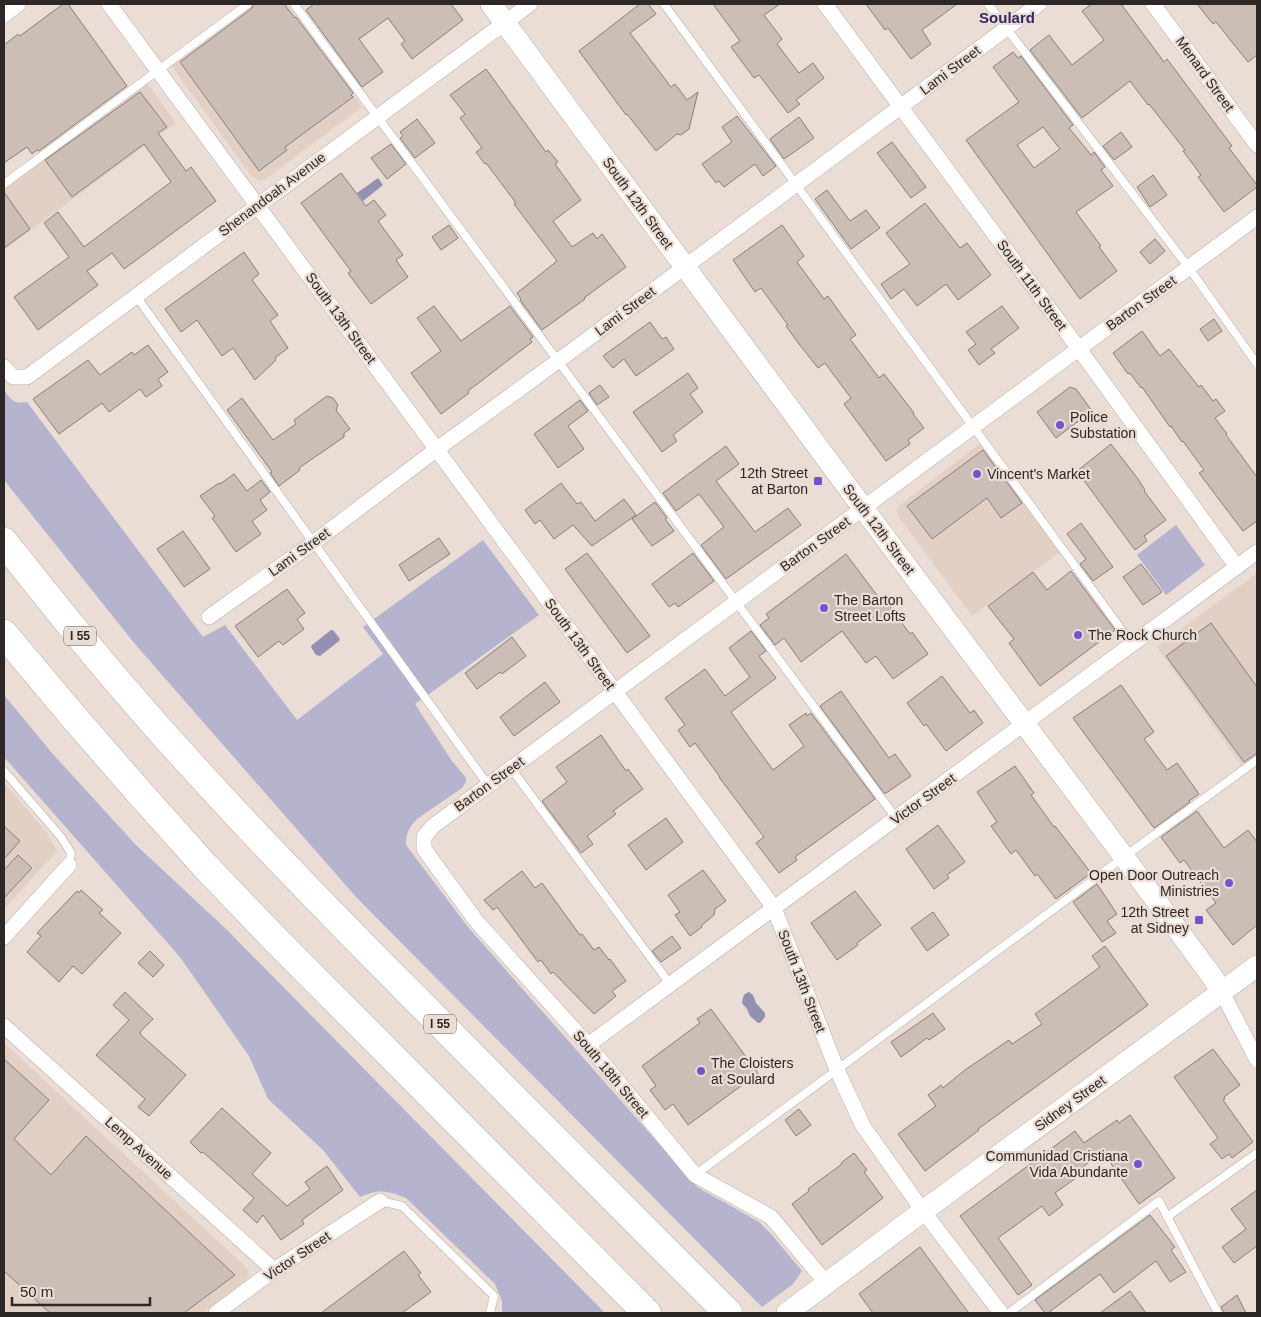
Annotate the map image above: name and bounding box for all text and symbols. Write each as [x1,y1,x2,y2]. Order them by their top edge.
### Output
district label: Soulard [979,9,1035,26]
street label: Menard Street [1172,33,1238,115]
street label: Lami Street [917,42,983,98]
street label: Shenandoah Avenue [215,148,329,239]
street label: South 12th Street [600,154,677,252]
street label: South 11th Street [994,237,1070,333]
street label: South 13th Street [303,269,380,367]
street label: Barton Street [1103,272,1179,334]
street label: Lami Street [592,283,658,339]
place label: Police Substation [1070,409,1136,441]
marker: Police Substation [1054,419,1066,431]
place label: 12th Street at Barton [740,465,808,497]
place label: Vincent's Market [987,466,1090,482]
marker: Vincent's Market [971,468,983,480]
marker: 12th Street at Barton [812,475,824,487]
street label: South 12th Street [840,481,918,577]
street label: Barton Street [777,513,853,575]
street label: Lami Street [265,524,333,580]
place label: The Barton Street Lofts [834,592,906,624]
street label: South 13th Street [542,595,619,693]
marker: The Barton Street Lofts [818,602,830,614]
road number: I 55 [64,626,96,646]
place label: The Rock Church [1088,627,1197,643]
marker: The Rock Church [1072,629,1084,641]
street label: Barton Street [451,753,527,815]
street label: Victor Street [887,770,959,828]
place label: Open Door Outreach Ministries [1089,867,1219,899]
marker: Open Door Outreach Ministries [1223,877,1235,889]
place label: 12th Street at Sidney [1121,904,1189,936]
marker: 12th Street at Sidney [1193,914,1205,926]
street label: South 13th Street [775,927,829,1035]
road number: I 55 [424,1014,456,1034]
street label: South 18th Street [570,1027,652,1121]
place label: The Cloisters at Soulard [711,1055,793,1087]
marker: The Cloisters at Soulard [695,1065,707,1077]
street label: Sidney Street [1031,1072,1109,1134]
street label: Lemp Avenue [102,1113,176,1183]
place label: Communidad Cristiana Vida Abundante [986,1148,1128,1180]
marker: Communidad Cristiana Vida Abundante [1132,1158,1144,1170]
street label: Victor Street [261,1228,333,1284]
scale bar [12,1274,150,1306]
text: 50 m [20,1283,53,1300]

